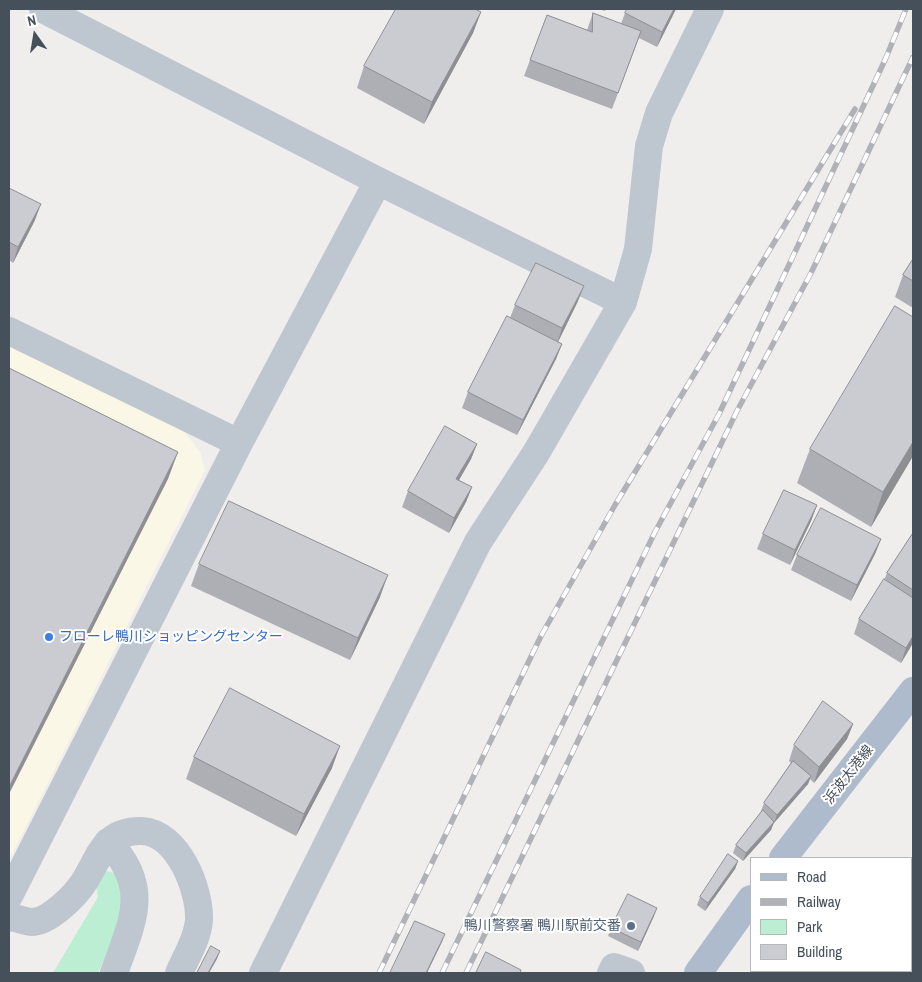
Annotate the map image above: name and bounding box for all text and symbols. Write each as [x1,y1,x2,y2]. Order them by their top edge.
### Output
north arrow [10,10,60,60]
text: N [26,11,38,30]
place label: フローレ鴨川ショッピングセンター [59,629,283,645]
marker: フローレ鴨川ショッピングセンター [43,631,55,643]
street label: 浜波太港線 [821,742,877,808]
legend [750,857,912,972]
text: Road [797,866,826,887]
text: Railway [797,891,841,912]
text: Park [797,916,822,937]
place label: 鴨川警察署 鴨川駅前交番 [464,918,621,934]
marker: 鴨川警察署 鴨川駅前交番 [625,920,637,932]
text: Building [797,941,842,962]

